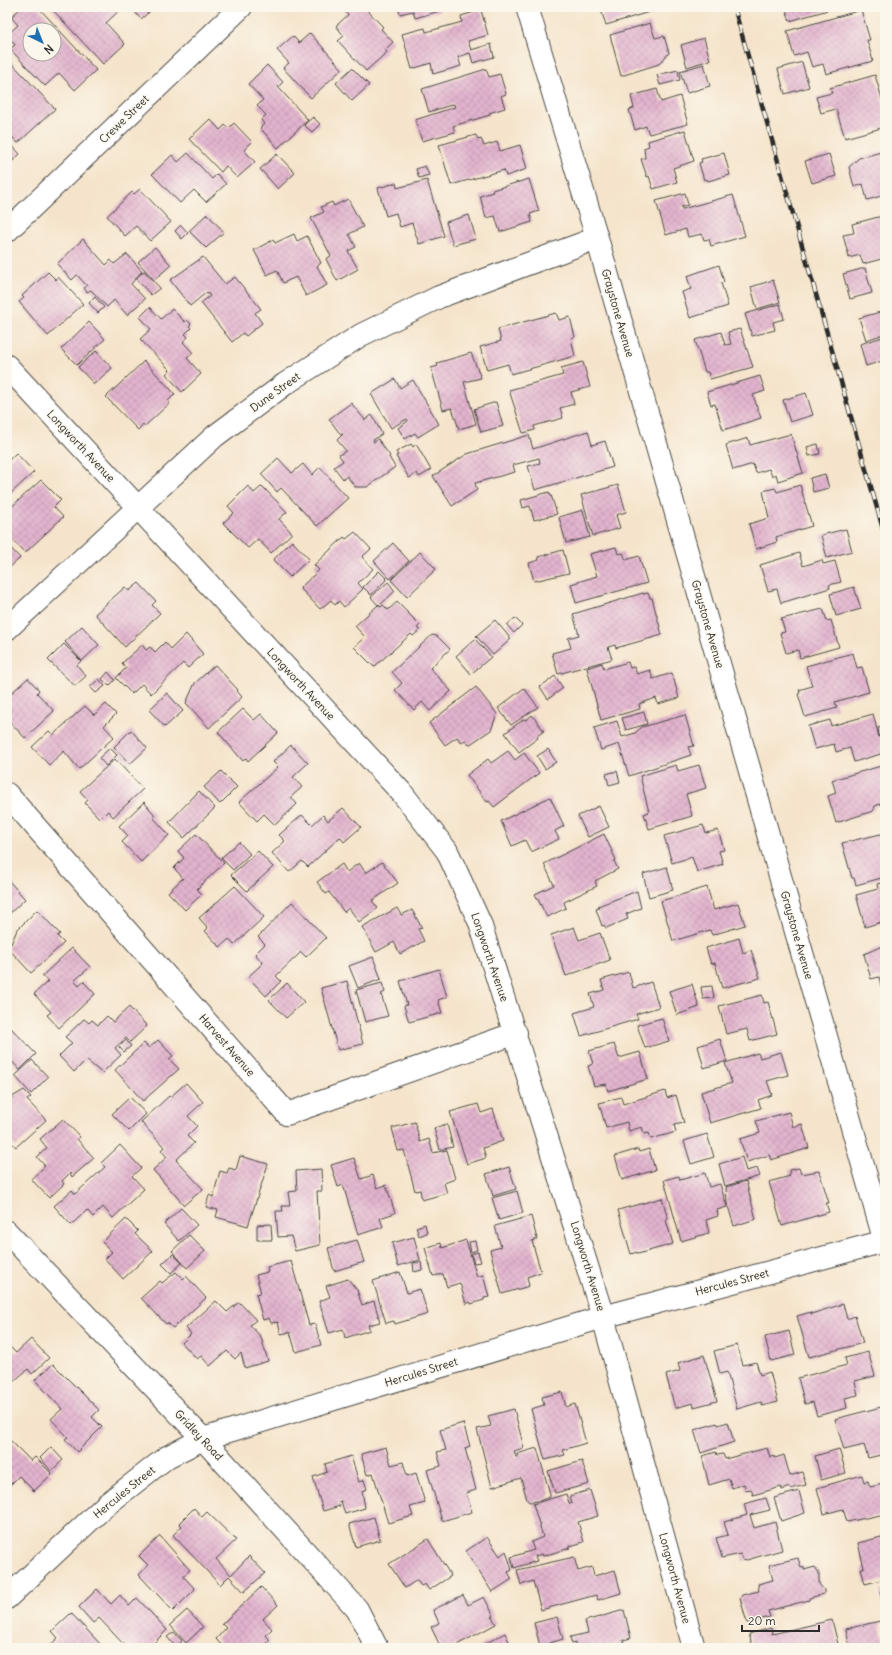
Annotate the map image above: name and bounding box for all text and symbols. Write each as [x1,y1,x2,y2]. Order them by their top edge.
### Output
north arrow [22,22,62,62]
text: N [41,42,56,57]
street label: Crewe Street [96,92,152,146]
street label: Graystone Avenue [599,267,637,359]
street label: Dune Street [247,369,303,415]
street label: Longworth Avenue [44,407,118,485]
street label: Graystone Avenue [689,578,727,670]
street label: Longworth Avenue [264,645,338,723]
street label: Graystone Avenue [778,889,816,981]
street label: Longworth Avenue [468,911,512,1003]
street label: Harvest Avenue [196,1011,258,1079]
street label: Longworth Avenue [568,1219,608,1313]
street label: Hercules Street [694,1265,771,1299]
street label: Hercules Street [383,1354,459,1390]
street label: Gridley Road [172,1407,226,1464]
street label: Hercules Street [90,1463,158,1521]
street label: Longworth Avenue [656,1531,694,1625]
scale bar [742,1607,819,1633]
text: 20 m [748,1613,776,1628]

